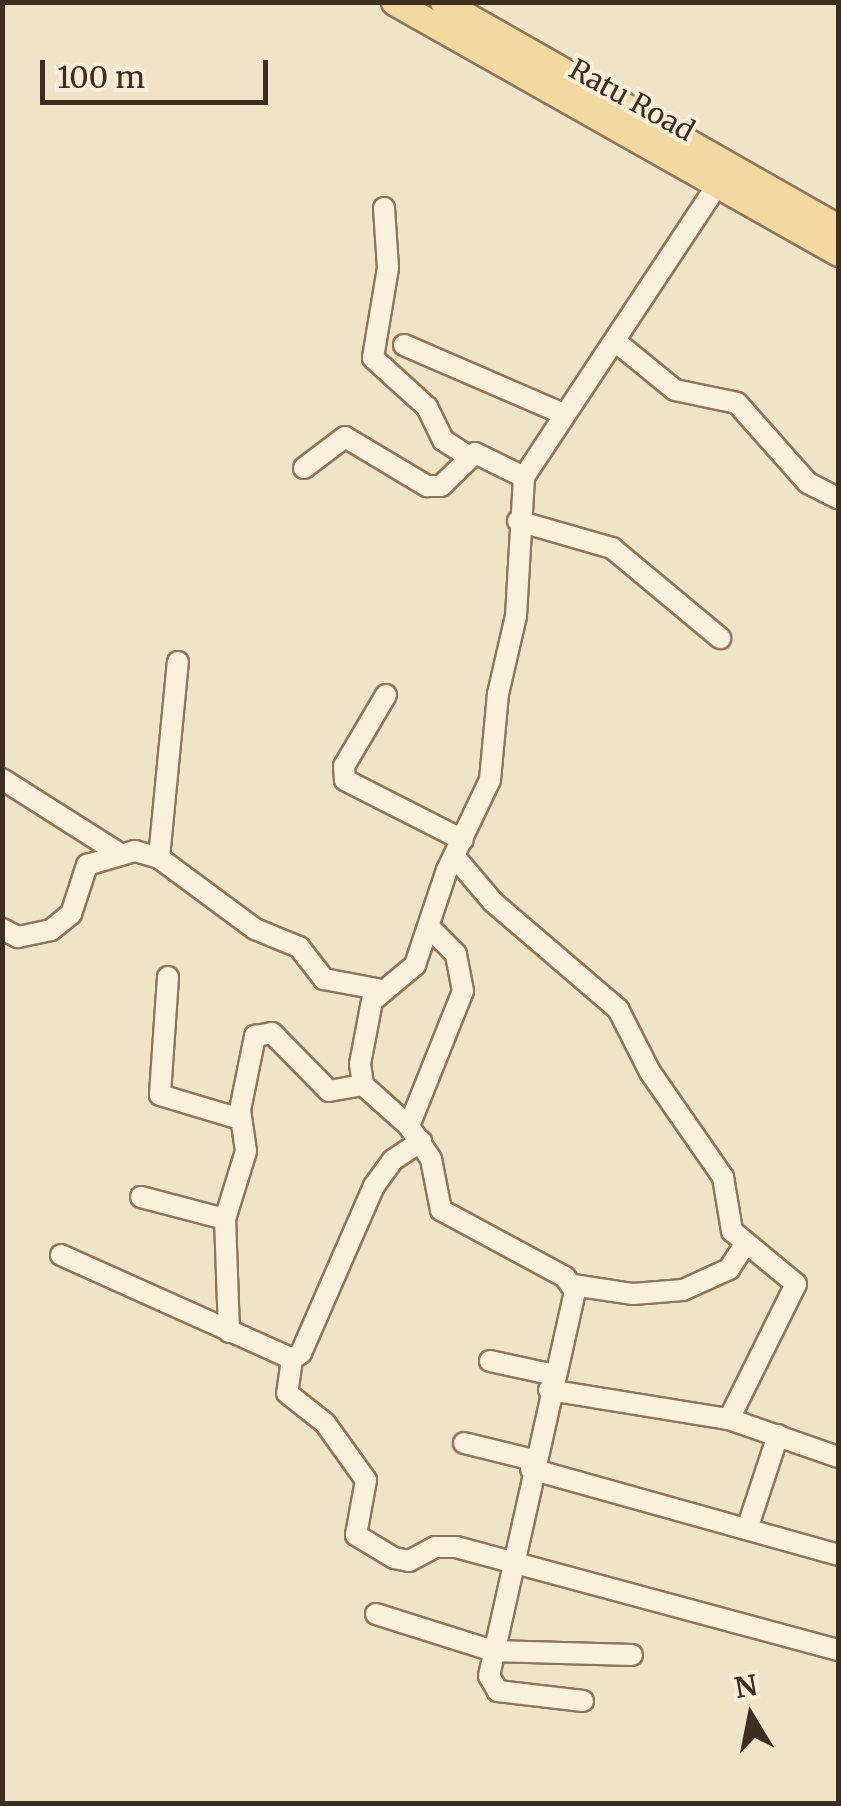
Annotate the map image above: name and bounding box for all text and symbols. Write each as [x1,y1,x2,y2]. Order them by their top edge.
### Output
scale bar [45,40,272,102]
street label: Ratu Road [564,52,700,148]
text: 100 m [57,58,145,96]
north arrow [701,1666,801,1766]
text: N [732,1667,760,1706]

